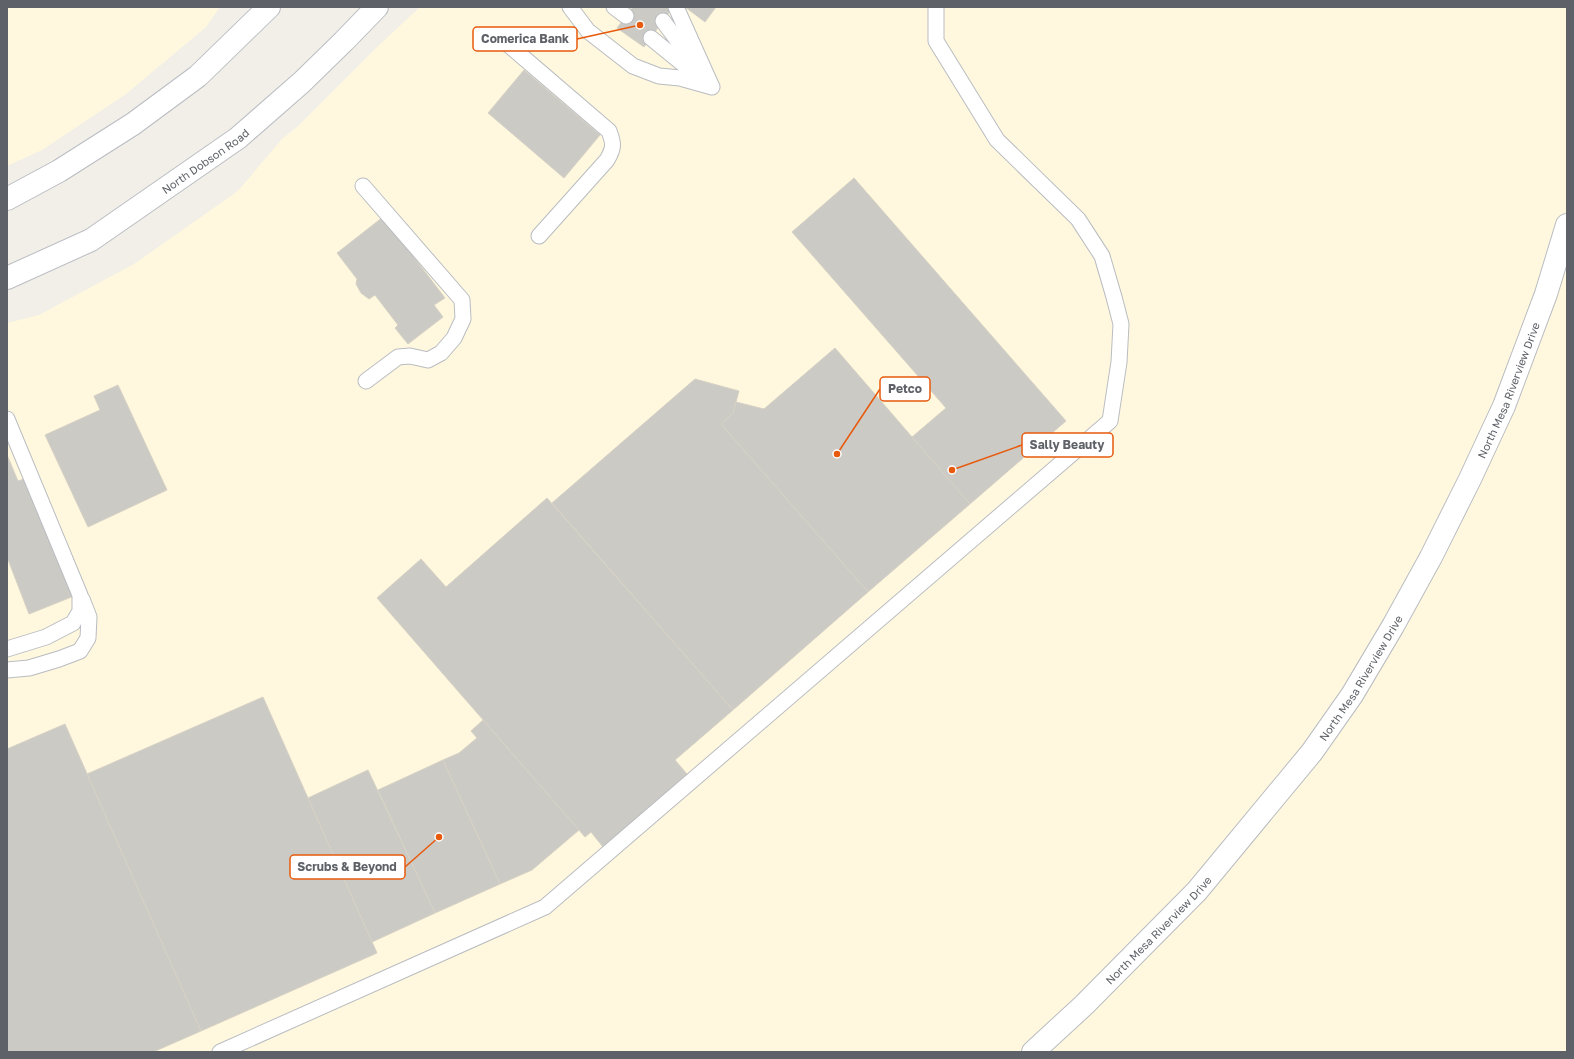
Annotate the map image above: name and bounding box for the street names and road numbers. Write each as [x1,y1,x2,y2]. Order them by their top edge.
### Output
street label: North Dobson Road [159,125,251,196]
street label: North Mesa Riverview Drive [1474,320,1541,460]
street label: North Mesa Riverview Drive [1316,613,1404,743]
street label: North Mesa Riverview Drive [1102,873,1214,986]

